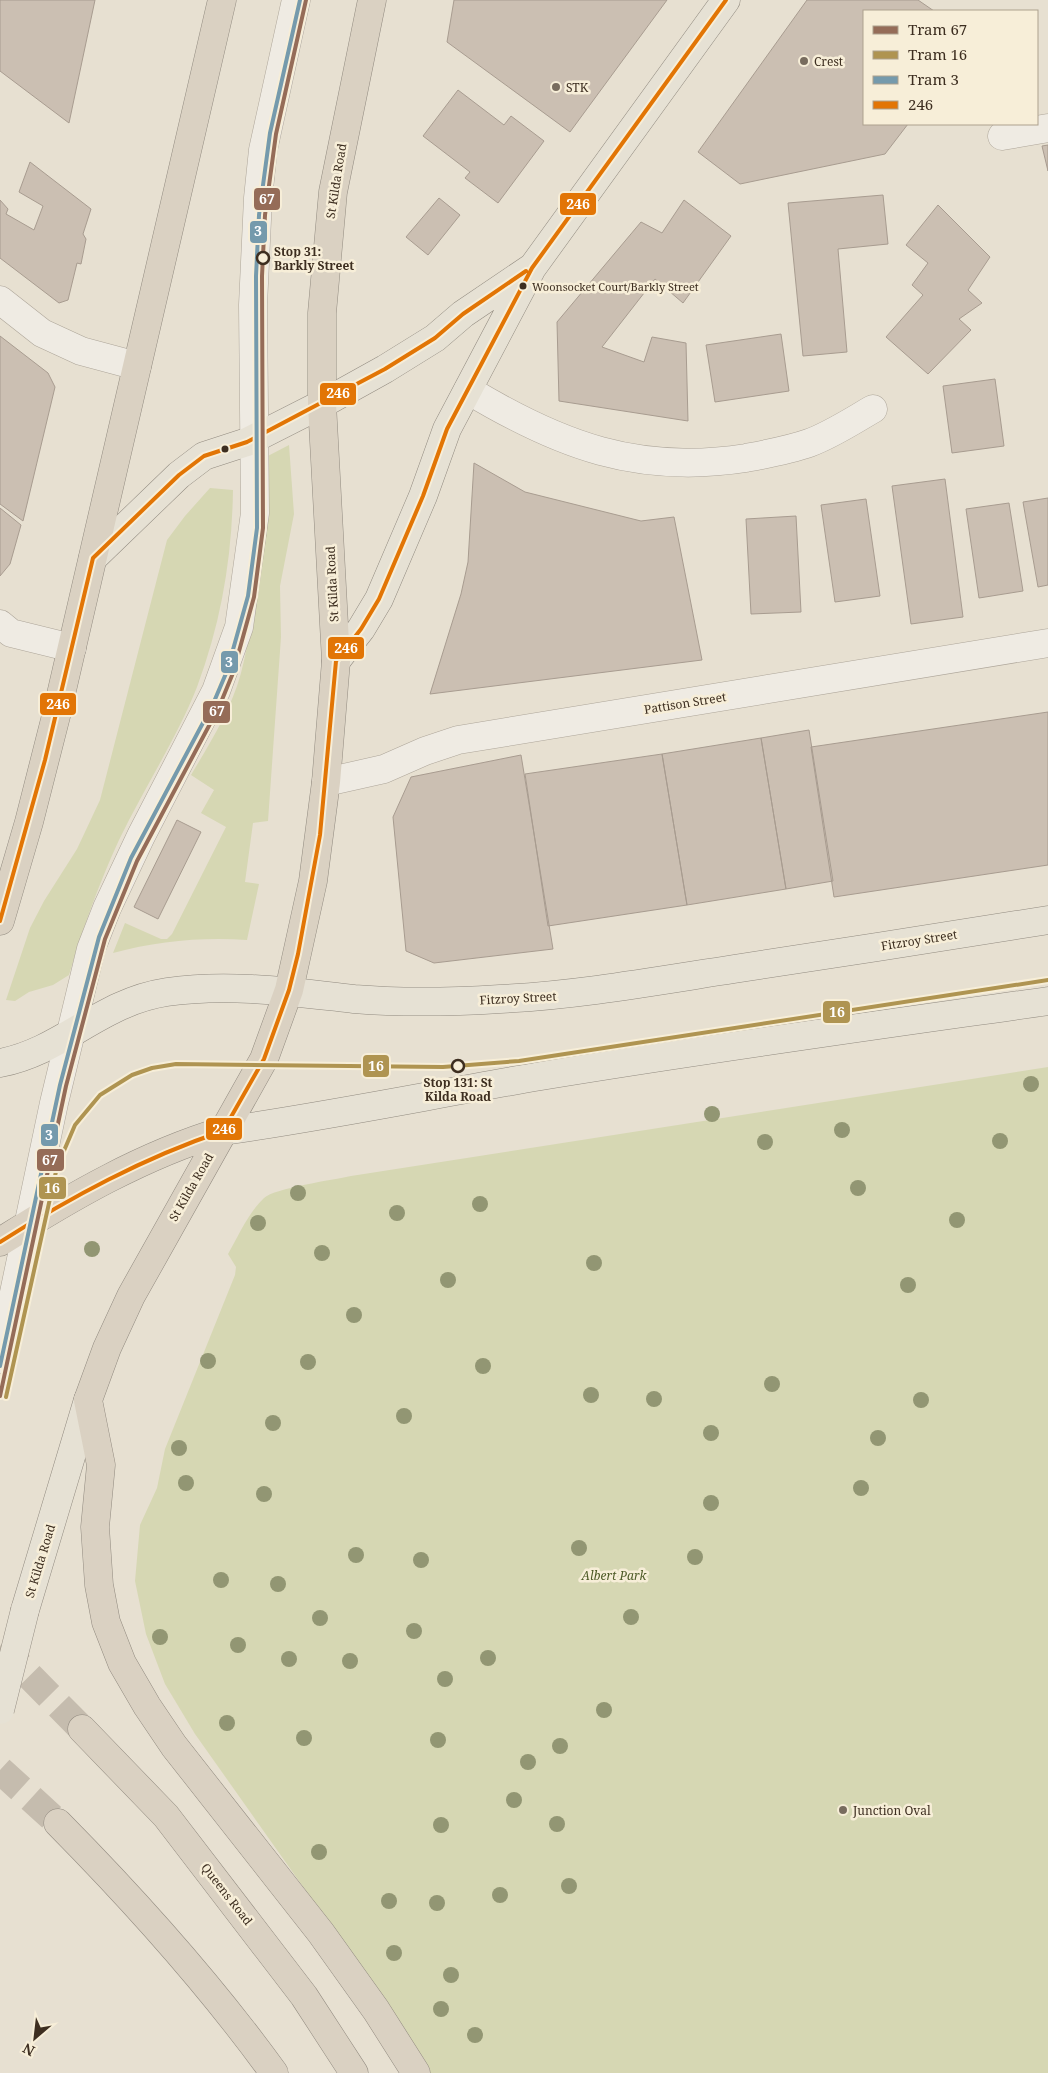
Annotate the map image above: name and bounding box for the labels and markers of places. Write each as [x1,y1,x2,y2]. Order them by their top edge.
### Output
place label: Crest [814,53,843,70]
marker: Crest [798,55,810,67]
place label: STK [566,79,589,96]
marker: STK [550,81,562,93]
place label: Stop 31: Barkly Street [274,243,354,274]
marker: Stop 31: Barkly Street [256,251,270,265]
place label: Woonsocket Court/Barkly Street [532,279,699,294]
marker: Woonsocket Court/Barkly Street [518,281,528,291]
unlabelled marker [220,444,230,454]
marker: Stop 131: St Kilda Road [451,1059,465,1073]
place label: Stop 131: St Kilda Road [424,1074,493,1105]
place label: Junction Oval [852,1802,931,1819]
marker: Junction Oval [837,1804,849,1816]

